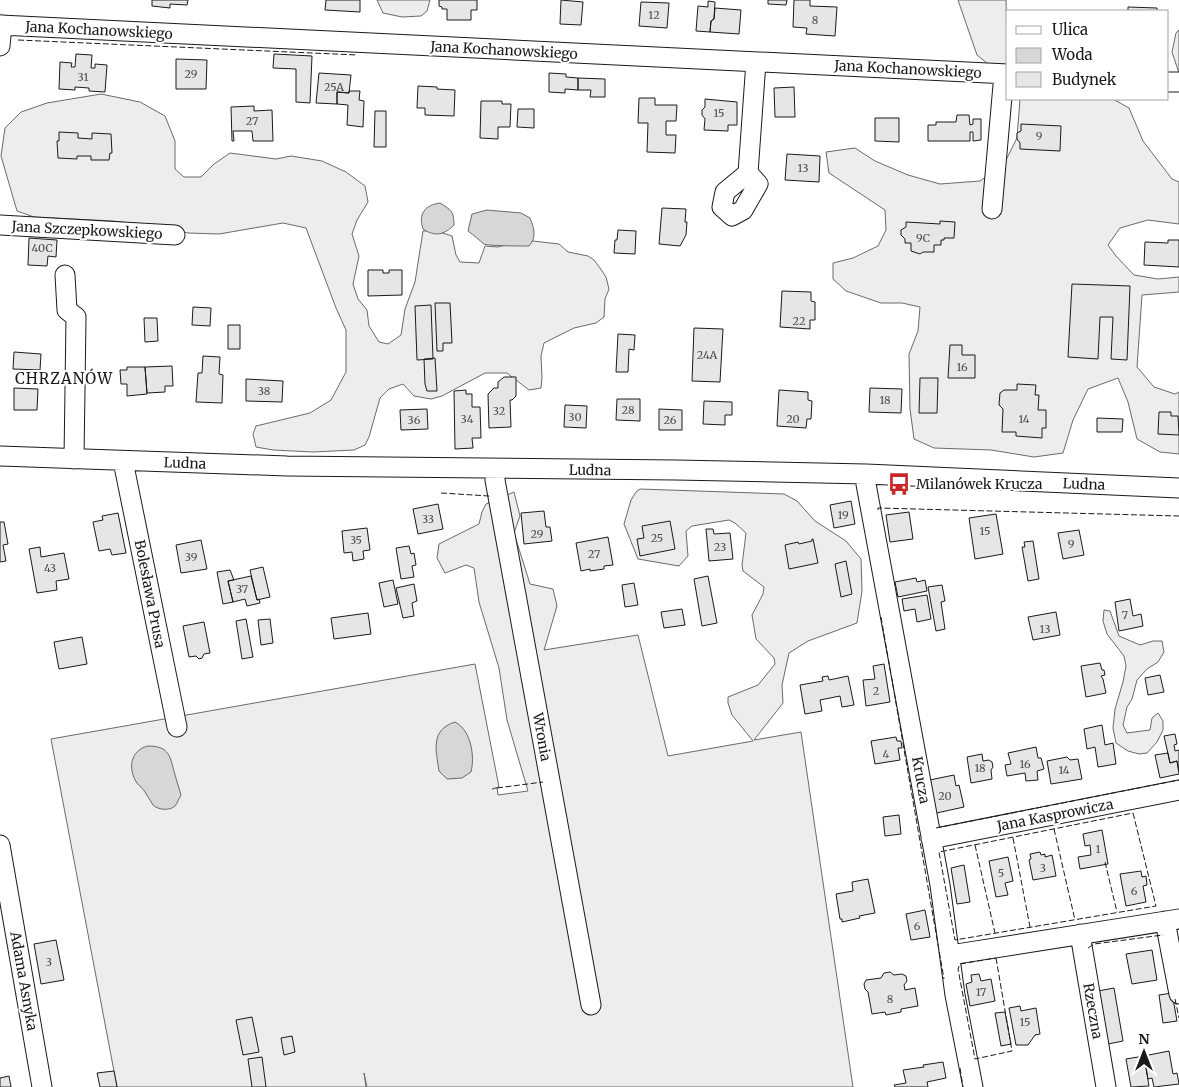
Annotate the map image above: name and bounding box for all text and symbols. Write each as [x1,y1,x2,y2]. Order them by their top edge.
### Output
house number: 12 [648,8,660,22]
legend [1006,10,1169,100]
house number: 8 [812,13,819,27]
street label: Jana Kochanowskiego [24,17,173,43]
text: Ulica [1052,20,1088,39]
street label: Jana Kochanowskiego [429,37,578,63]
text: Woda [1051,45,1093,64]
street label: Jana Kochanowskiego [833,56,982,82]
house number: 29 [185,67,198,81]
house number: 31 [78,70,88,84]
text: Budynek [1052,70,1117,89]
house number: 25A [324,80,344,94]
house number: 15 [713,106,725,120]
house number: 27 [246,114,258,128]
house number: 9 [1036,129,1043,143]
house number: 13 [798,161,808,175]
street label: Jana Szczepkowskiego [10,217,163,243]
house number: 9C [916,231,930,245]
house number: 40C [31,241,53,255]
house number: 22 [793,314,805,328]
house number: 24A [697,348,718,362]
house number: 16 [956,360,968,374]
district label: CHRZANÓW [15,368,113,388]
house number: 38 [258,384,271,398]
house number: 18 [879,393,891,407]
house number: 28 [622,403,635,417]
house number: 32 [493,404,505,418]
house number: 30 [568,410,582,424]
house number: 34 [461,412,474,426]
house number: 20 [786,412,800,426]
house number: 14 [1018,412,1030,426]
house number: 36 [408,413,421,427]
house number: 26 [664,413,677,427]
street label: Ludna [163,453,207,473]
street label: Ludna [569,461,612,479]
bus stop icon: Milanówek Krucza [886,471,912,497]
street label: Ludna [1062,474,1106,494]
place label: Milanówek Krucza [916,475,1043,493]
house number: 19 [837,508,849,522]
house number: 33 [422,512,434,526]
house number: 15 [979,524,991,538]
house number: 29 [531,527,544,541]
house number: 25 [651,531,663,545]
house number: 35 [350,533,362,547]
house number: 9 [1068,537,1075,551]
street label: Bolesława Prusa [131,538,169,650]
house number: 23 [714,540,726,554]
house number: 27 [588,547,600,561]
house number: 39 [185,550,198,564]
house number: 43 [44,561,56,575]
house number: 37 [236,582,248,596]
house number: 7 [1122,608,1128,622]
house number: 13 [1040,622,1050,636]
house number: 2 [873,684,879,698]
street label: Wronia [529,710,555,763]
house number: 4 [883,747,890,761]
street label: Krucza [908,755,934,805]
house number: 16 [1019,757,1031,771]
house number: 18 [974,761,986,775]
house number: 14 [1058,763,1070,777]
house number: 20 [938,789,952,803]
street label: Jana Kasprowicza [994,795,1115,835]
house number: 1 [1096,842,1101,856]
house number: 3 [1040,861,1046,875]
house number: 5 [998,866,1004,880]
house number: 6 [1131,884,1138,898]
house number: 6 [914,919,921,933]
street label: Adama Asnyka [6,929,42,1033]
house number: 3 [46,955,52,969]
street label: Rzeczna [1079,982,1107,1041]
house number: 17 [976,985,986,999]
house number: 8 [887,992,894,1006]
house number: 15 [1019,1015,1031,1029]
north arrow [1119,1027,1169,1077]
text: N [1138,1030,1150,1048]

